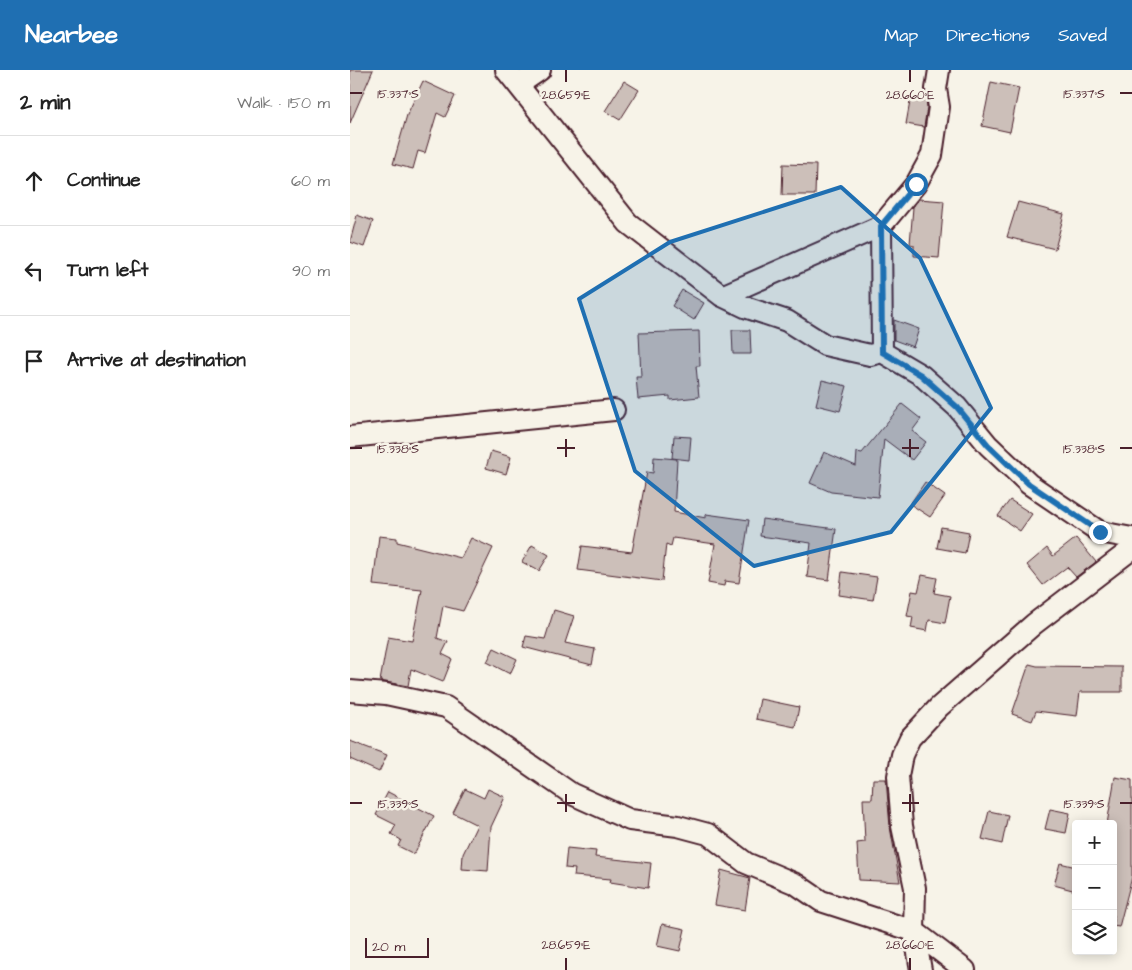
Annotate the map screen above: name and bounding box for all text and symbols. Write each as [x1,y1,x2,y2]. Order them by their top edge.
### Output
text: Nearbee [25,18,118,52]
text: Map [884,23,918,48]
text: Directions [946,23,1030,48]
text: Saved [1058,23,1107,48]
text: 15.337°S [377,86,419,103]
text: 15.337°S [1063,86,1105,103]
text: 28.659°E [542,87,590,104]
text: 28.660°E [886,87,934,104]
text: 2 min [20,88,70,117]
text: Walk · 150 m [237,92,330,114]
icon: ahead [20,167,48,195]
text: Continue [67,167,141,194]
text: 60 m [291,170,330,192]
route start [905,173,928,196]
icon: left [20,257,48,285]
text: Turn left [67,257,148,284]
text: 90 m [292,260,330,282]
icon: arrive [20,347,48,375]
text: Arrive at destination [67,347,246,374]
text: 15.338°S [377,441,419,458]
text: 15.338°S [1063,441,1105,458]
route end [1089,521,1112,544]
text: 15.339°S [377,796,419,813]
text: 15.339°S [1063,796,1105,813]
map controls [1072,820,1117,955]
button: + [1072,820,1117,865]
button: − [1072,865,1117,910]
button: layers [1072,910,1117,955]
scale bar [365,935,429,958]
text: 20 m [372,937,405,957]
text: 28.659°E [542,937,590,954]
text: 28.660°E [886,937,934,954]

